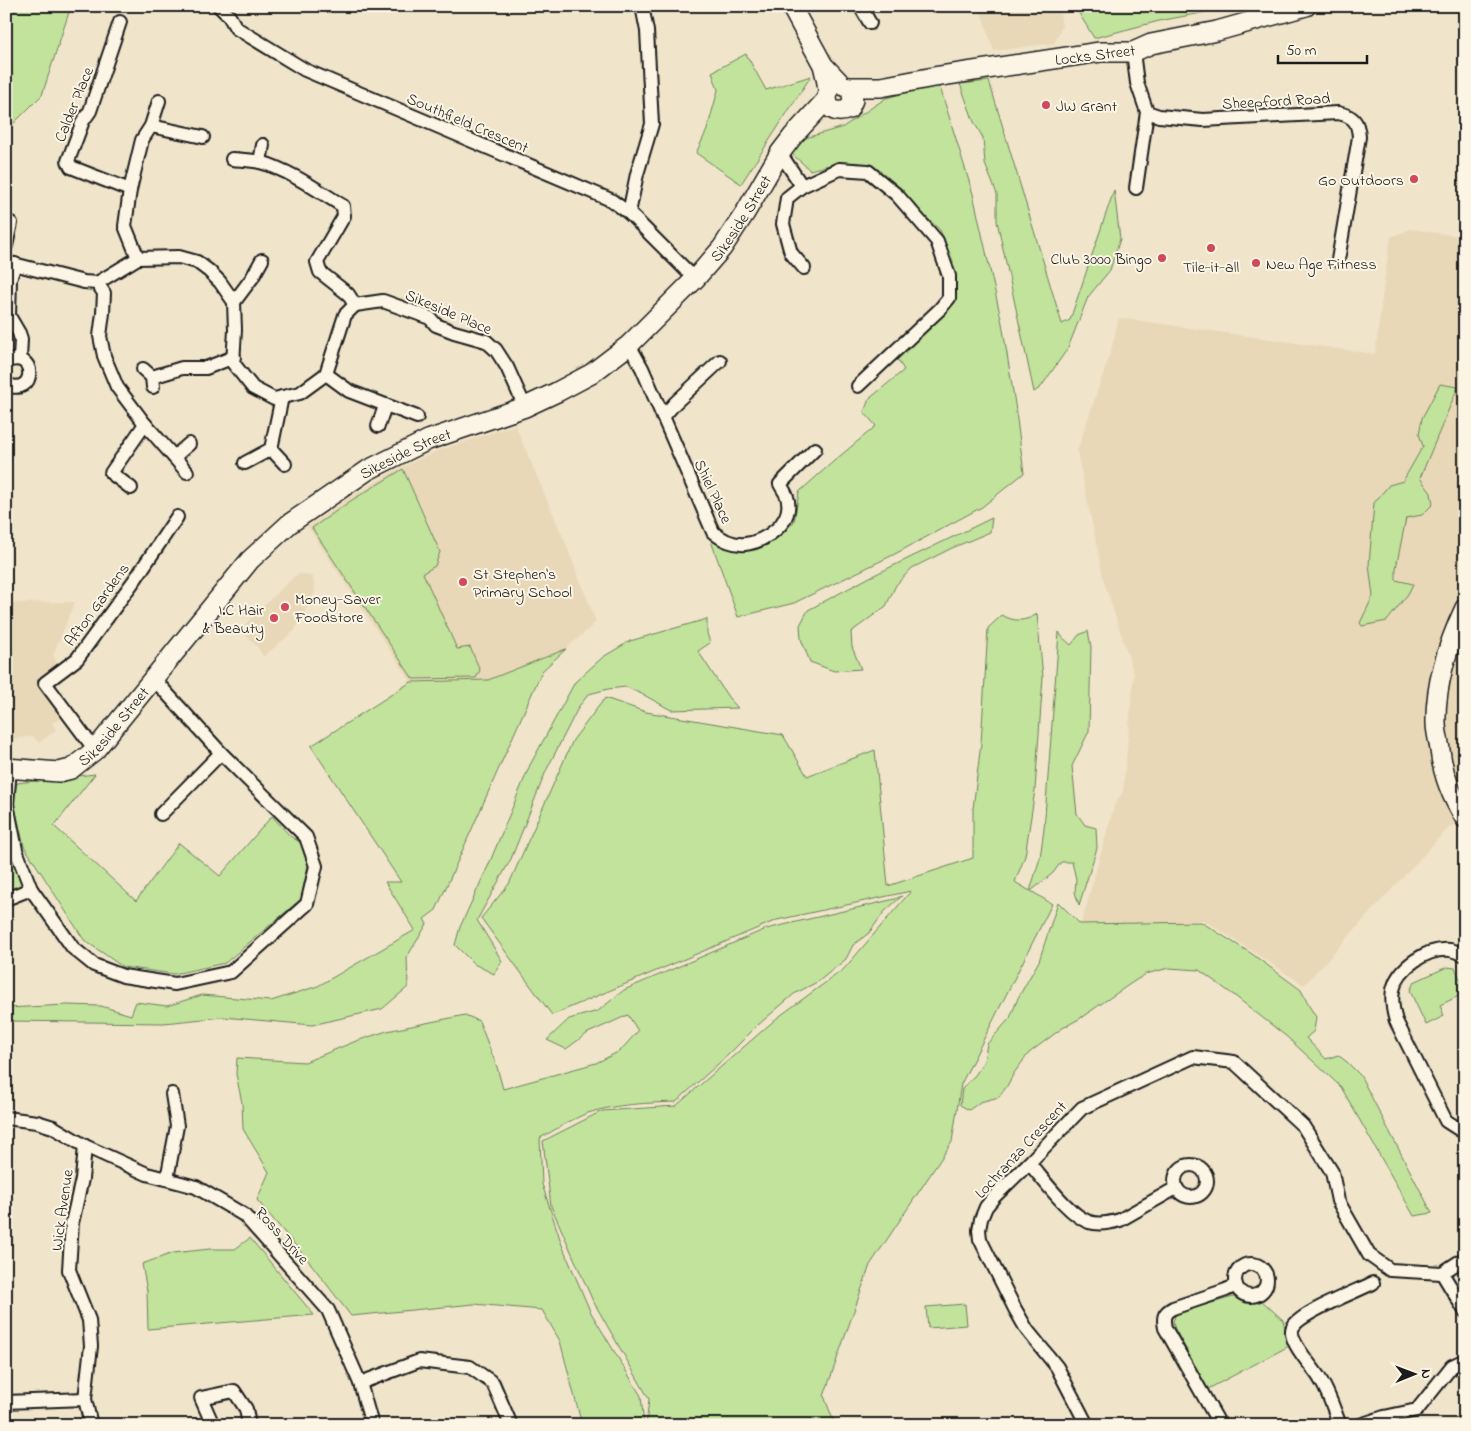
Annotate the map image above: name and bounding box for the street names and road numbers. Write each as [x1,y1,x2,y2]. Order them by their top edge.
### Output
street label: Locks Street [1054,39,1137,73]
street label: Calder Place [49,63,101,146]
street label: Southfield Crescent [403,87,533,161]
street label: Sheepford Road [1221,87,1331,117]
street label: Sikeside Street [705,170,779,268]
street label: Sikeside Place [401,284,496,342]
street label: Sikeside Street [355,423,455,486]
street label: Shiel Place [687,456,738,529]
street label: Afton Gardens [59,558,136,652]
street label: Sikeside Street [73,682,156,773]
street label: Lochranza Crescent [970,1096,1074,1205]
street label: Wick Avenue [45,1167,81,1253]
street label: Ross Drive [249,1202,315,1271]

